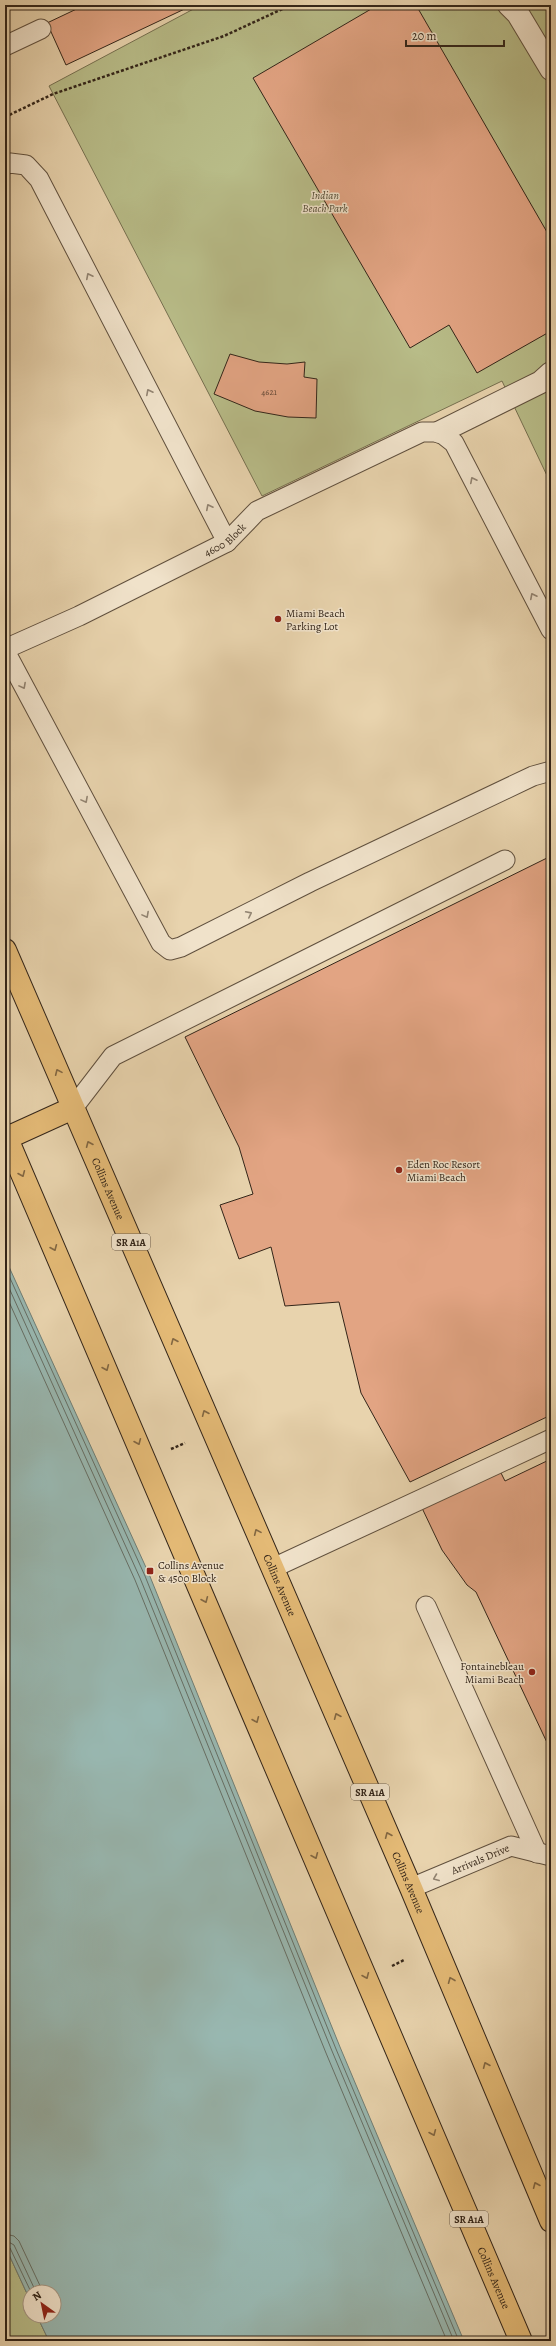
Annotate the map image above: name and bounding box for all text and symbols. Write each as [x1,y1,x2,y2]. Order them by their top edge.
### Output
scale bar [406,22,504,48]
text: 20 m [412,28,436,44]
park label: Indian Beach Park [302,188,348,216]
one-way arrow [87,273,94,281]
house number: 4621 [261,386,277,398]
one-way arrow [146,389,154,396]
one-way arrow [470,477,478,485]
one-way arrow [206,504,214,511]
street label: 4600 Block [201,519,249,560]
one-way arrow [530,593,538,600]
place label: Miami Beach Parking Lot [286,606,345,634]
marker: Miami Beach Parking Lot [273,614,283,624]
one-way arrow [19,681,26,689]
one-way arrow [80,796,87,803]
one-way arrow [141,911,148,918]
one-way arrow [244,911,252,919]
one-way arrow [55,1068,63,1076]
one-way arrow [86,1141,94,1148]
street label: Collins Avenue [88,1155,128,1222]
place label: Eden Roc Resort Miami Beach [407,1157,480,1185]
marker: Eden Roc Resort Miami Beach [394,1165,404,1175]
one-way arrow [17,1169,25,1177]
road number: SR A1A [112,1234,150,1250]
one-way arrow [49,1244,57,1252]
one-way arrow [171,1338,179,1345]
one-way arrow [101,1363,109,1371]
one-way arrow [202,1409,210,1417]
one-way arrow [133,1438,141,1445]
one-way arrow [254,1529,262,1536]
street label: Collins Avenue [260,1552,300,1618]
place label: Collins Avenue & 4500 Block [158,1558,224,1586]
marker: Collins Avenue & 4500 Block [145,1566,155,1576]
one-way arrow [200,1596,208,1603]
place label: Fontainebleau Miami Beach [460,1659,524,1687]
marker: Fontainebleau Miami Beach [527,1667,537,1677]
one-way arrow [334,1712,342,1720]
one-way arrow [251,1715,259,1723]
road number: SR A1A [351,1784,389,1800]
one-way arrow [385,1832,393,1839]
street label: Arrivals Drive [448,1840,512,1878]
street label: Collins Avenue [389,1849,428,1916]
one-way arrow [310,1853,318,1860]
one-way arrow [432,1873,440,1881]
one-way arrow [361,1971,369,1979]
one-way arrow [447,1977,455,1984]
one-way arrow [482,2061,490,2068]
one-way arrow [428,2129,436,2137]
one-way arrow [533,2181,541,2189]
road number: SR A1A [450,2211,488,2227]
street label: Collins Avenue [474,2245,514,2311]
north arrow [22,2284,62,2324]
text: N [29,2288,44,2305]

